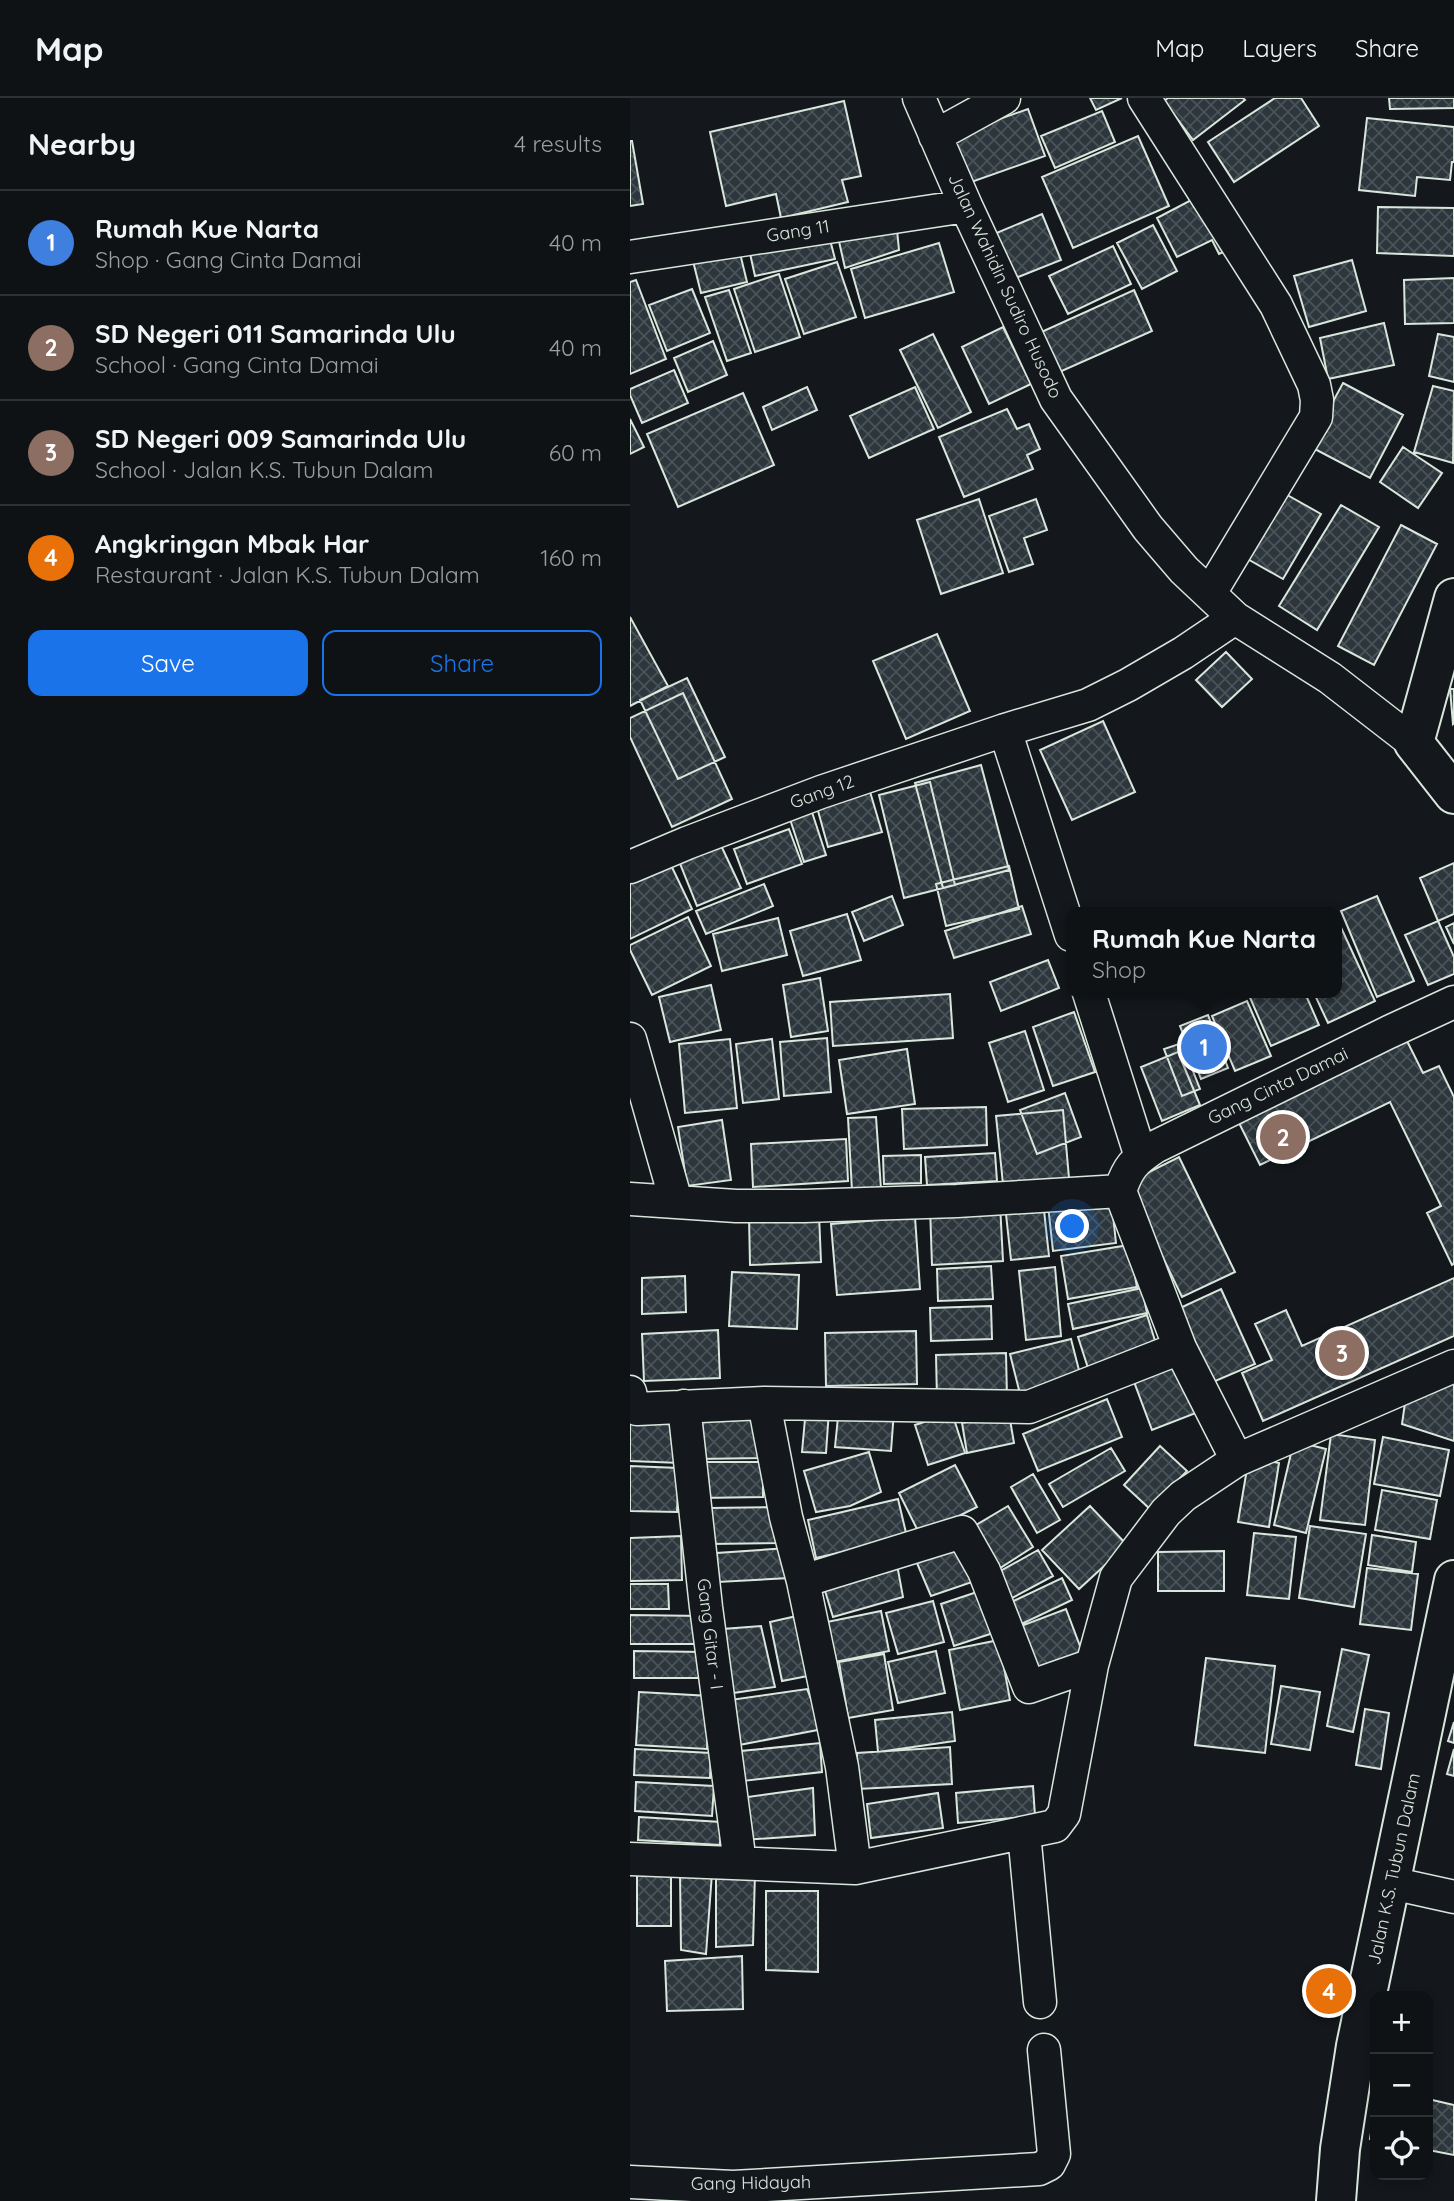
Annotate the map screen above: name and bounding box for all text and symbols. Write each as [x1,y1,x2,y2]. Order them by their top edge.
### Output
text: Map [35,28,103,69]
text: Map [1155,33,1204,63]
text: Layers [1242,33,1317,63]
text: Share [1355,33,1419,63]
text: Nearby [28,125,136,163]
text: 4 results [514,129,602,158]
street label: Jalan Wahidin Sudiro Husodo [943,170,1068,402]
text: Rumah Kue Narta [95,212,319,245]
street label: Gang 11 [765,214,831,247]
text: 1 [47,228,55,257]
text: 40 m [549,228,602,257]
text: Shop · Gang Cinta Damai [95,245,362,274]
text: SD Negeri 011 Samarinda Ulu [95,317,456,350]
text: 2 [44,333,58,362]
text: 40 m [549,333,602,362]
text: School · Gang Cinta Damai [95,350,379,379]
text: SD Negeri 009 Samarinda Ulu [95,422,466,455]
text: 3 [45,438,57,467]
text: 60 m [549,438,602,467]
text: School · Jalan K.S. Tubun Dalam [95,455,433,484]
text: Angkringan Mbak Har [95,527,369,560]
text: 4 [44,543,58,572]
text: 160 m [540,543,602,572]
text: Restaurant · Jalan K.S. Tubun Dalam [95,560,480,589]
button: Save [28,630,308,696]
button: Share [322,630,602,696]
street label: Gang 12 [786,769,857,814]
popup [1066,907,1342,998]
text: Rumah Kue Narta [1092,922,1316,955]
text: Shop [1092,955,1146,984]
pin: 1 [1181,1021,1227,1073]
street label: Gang Cinta Damai [1204,1042,1352,1129]
pin: 2 [1260,1111,1306,1163]
your location [1055,1209,1089,1243]
pin: 3 [1319,1327,1365,1379]
street label: Gang Gitar - I [692,1577,729,1691]
street label: Jalan K.S. Tubun Dalam [1362,1771,1425,1967]
pin: 4 [1306,1965,1352,2017]
map controls [1370,1991,1433,2180]
button: + [1370,1991,1433,2054]
button: − [1370,2054,1433,2117]
button: locate [1370,2117,1433,2180]
street label: Gang Hidayah [691,2170,811,2195]

